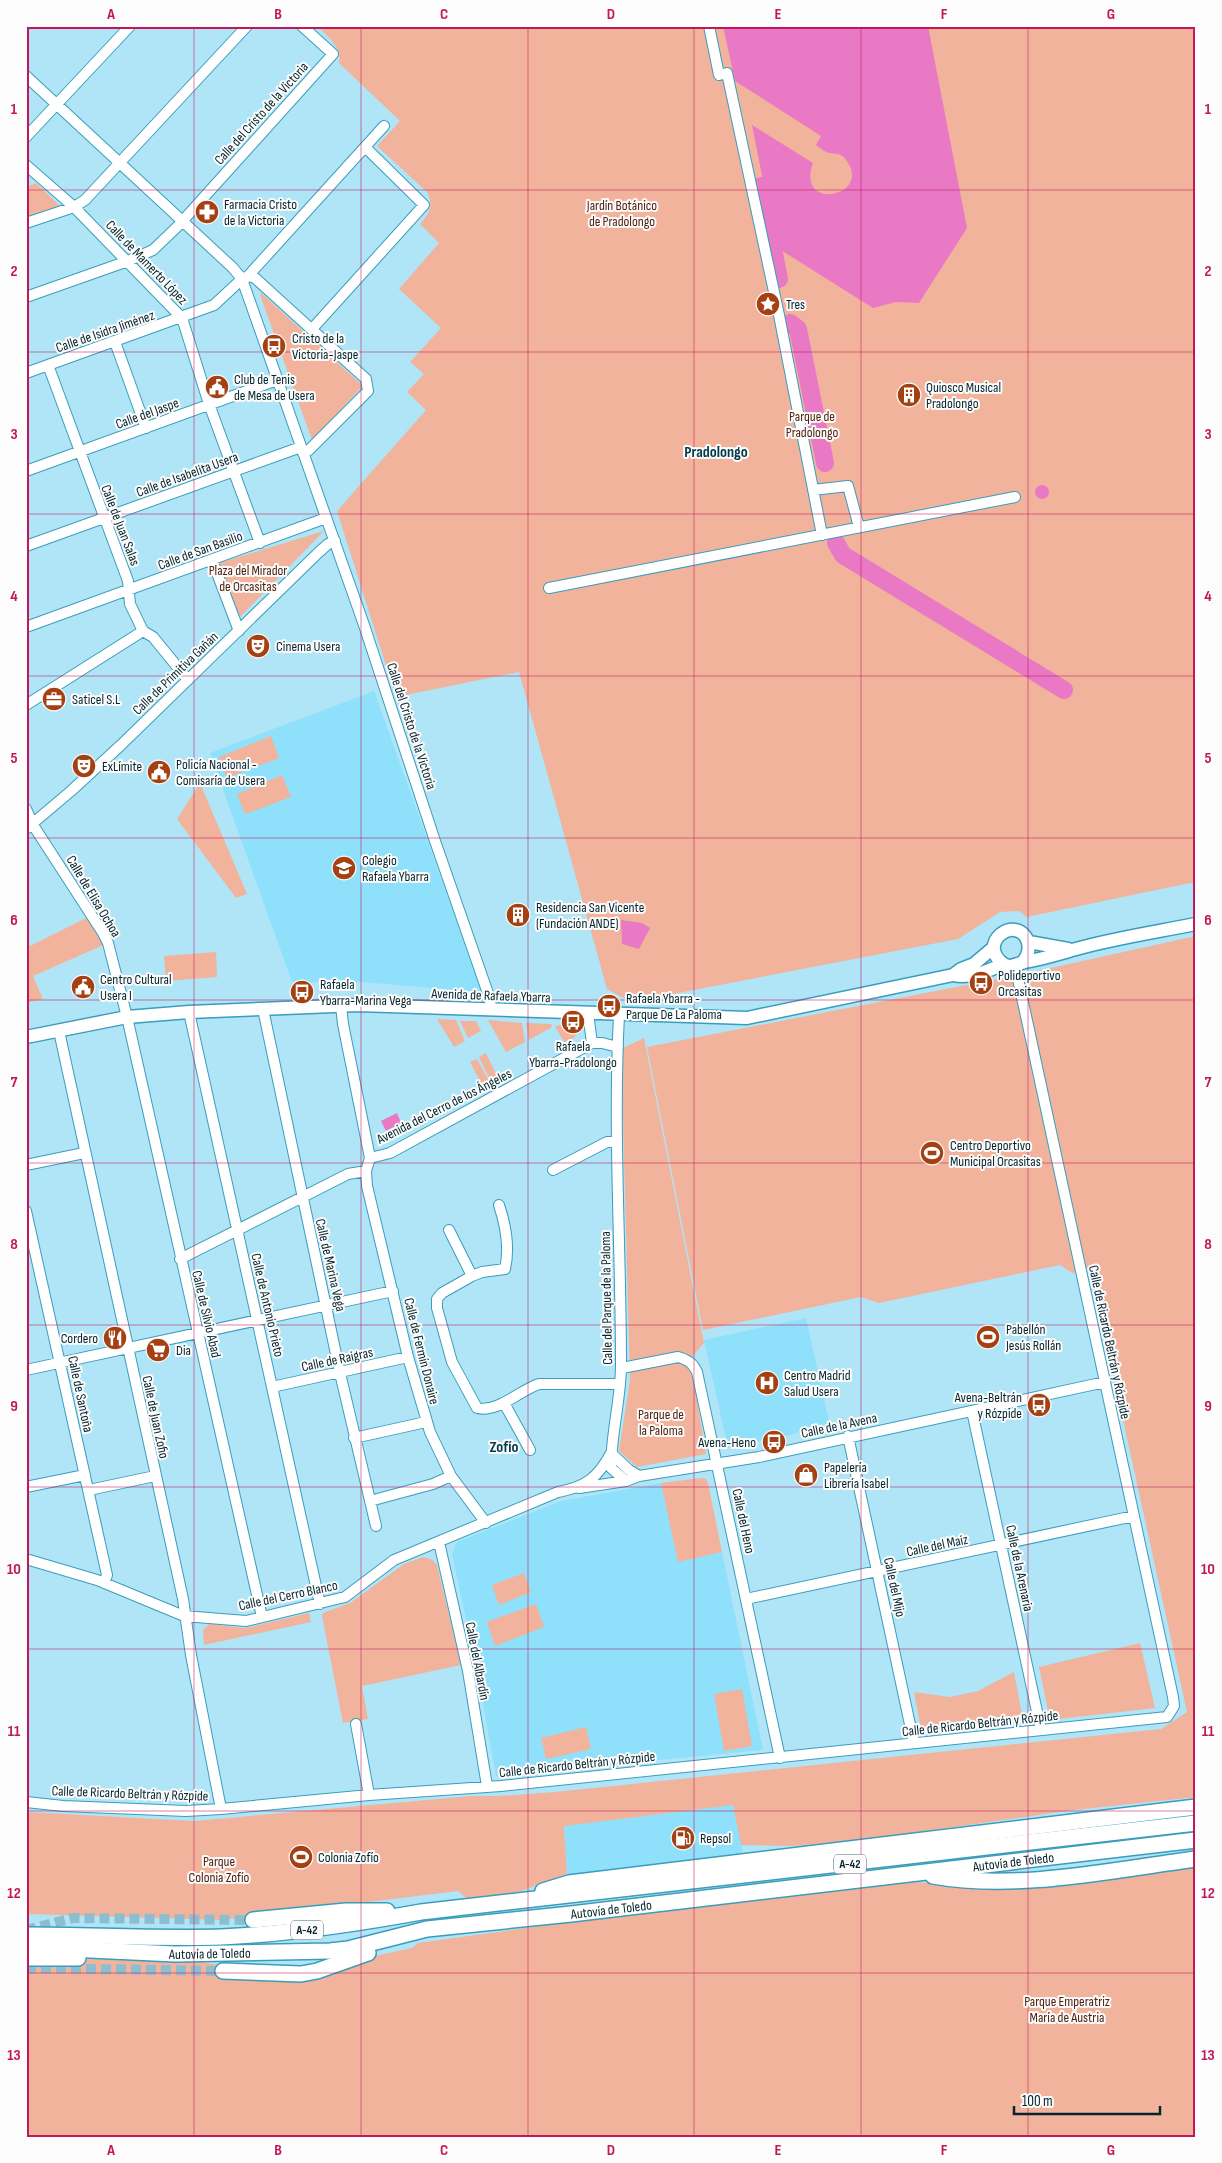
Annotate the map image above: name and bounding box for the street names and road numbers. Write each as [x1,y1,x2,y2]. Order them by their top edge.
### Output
street label: Calle del Cristo de la Victoria [211,59,312,168]
street label: Calle de Mamerto López [102,217,191,308]
street label: Calle de Isidra Jiménez [54,307,157,356]
street label: Calle del Jaspe [113,394,181,433]
street label: Calle de Isabelita Usera [134,448,241,501]
street label: Calle de Juan Salas [97,482,144,568]
street label: Calle de San Basilio [155,527,245,574]
street label: Calle de Primitiva Gañán [129,628,222,718]
street label: Calle del Cristo de la Victoria [383,661,440,792]
street label: Calle de Elisa Ochoa [63,852,125,940]
street label: Avenida de Rafaela Ybarra [430,985,551,1006]
street label: Avenida del Cerro de los Ángeles [373,1065,515,1148]
street label: Calle de Marina Vega [312,1217,349,1313]
street label: Calle del Parque de la Paloma [597,1231,616,1365]
street label: Calle de Antonio Prieto [247,1252,288,1359]
street label: Calle de Ricardo Beltrán y Rózpide [1085,1264,1134,1421]
street label: Calle de Silvio Abad [188,1269,225,1360]
street label: Calle de Fermín Donaire [400,1296,443,1406]
street label: Calle de Raigras [300,1344,374,1375]
street label: Calle de Santoña [64,1354,97,1434]
street label: Calle de Juan Zofio [138,1374,173,1460]
street label: Calle de la Avena [800,1409,879,1442]
street label: Calle del Heno [728,1487,759,1555]
street label: Calle de la Arenaria [1002,1523,1037,1613]
street label: Calle del Maíz [905,1531,970,1560]
street label: Calle del Mijo [880,1556,909,1619]
street label: Calle del Cerro Blanco [237,1577,339,1614]
street label: Calle del Albardín [462,1620,493,1702]
street label: Calle de Ricardo Beltrán y Rózpide [901,1707,1059,1740]
street label: Calle de Ricardo Beltrán y Rózpide [498,1748,656,1781]
street label: Calle de Ricardo Beltrán y Rózpide [51,1782,209,1805]
street label: Autovía de Toledo [971,1849,1055,1875]
road number: A-42 [834,1855,866,1874]
street label: Autovía de Toledo [569,1896,653,1923]
road number: A-42 [291,1920,323,1940]
street label: Autovía de Toledo [168,1945,251,1963]

